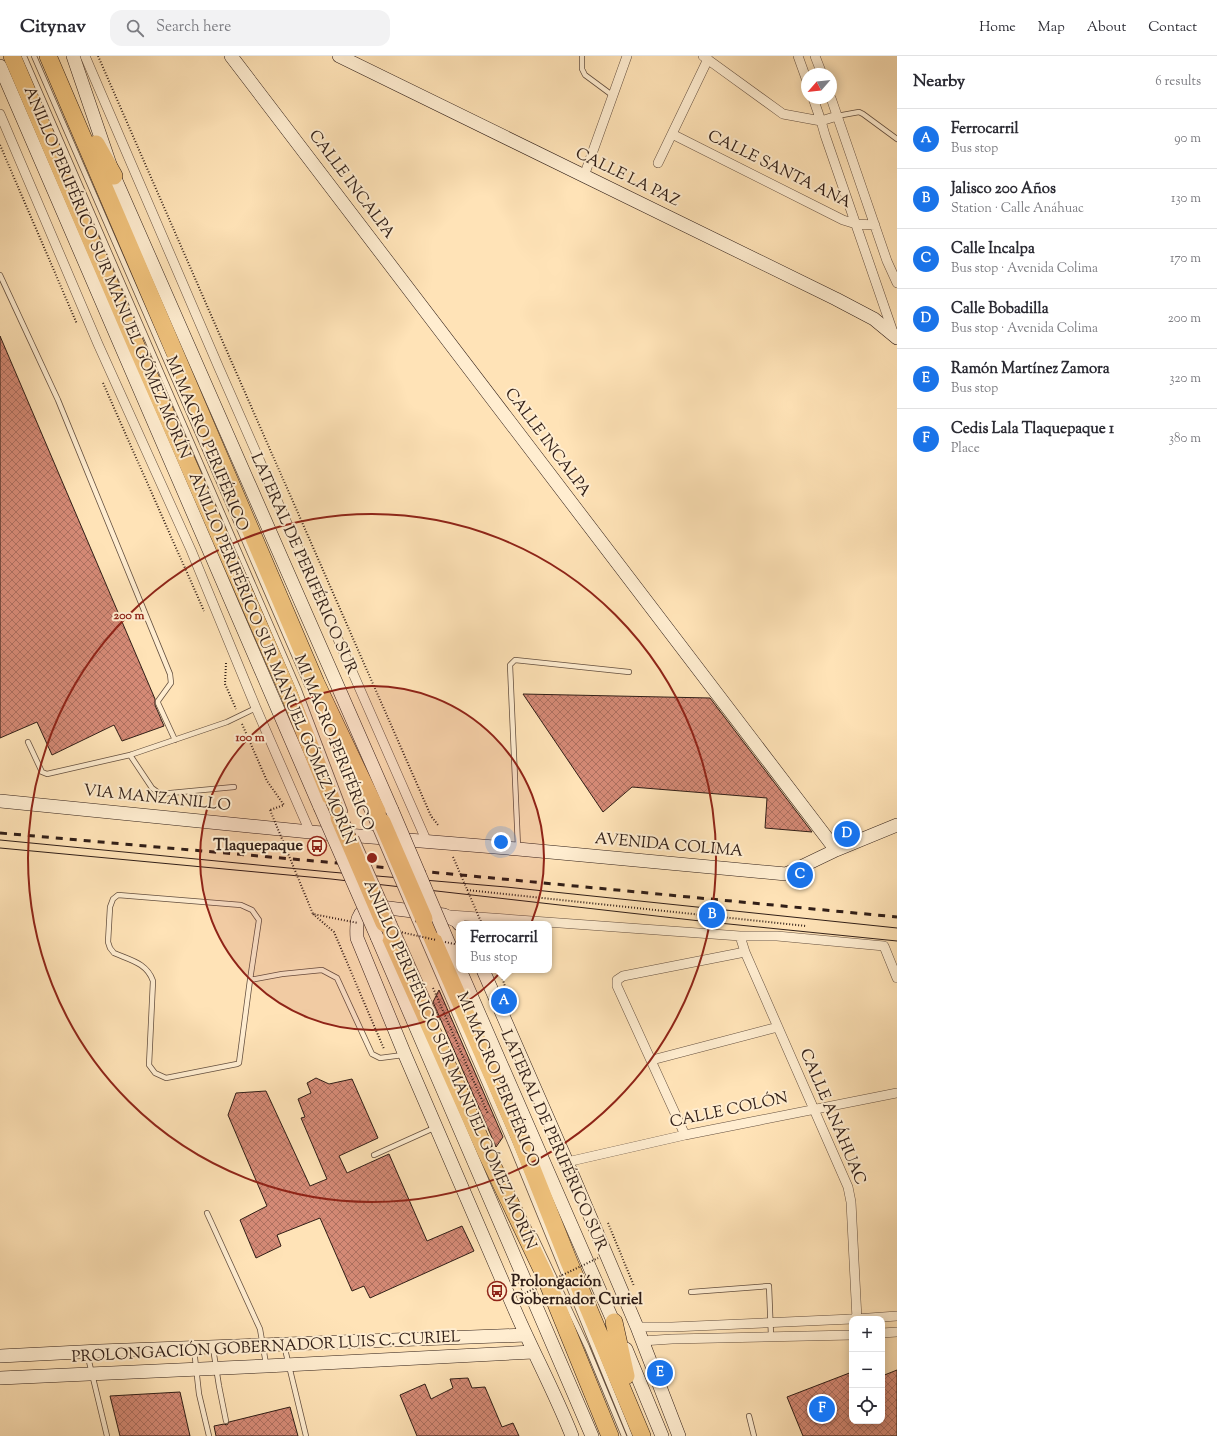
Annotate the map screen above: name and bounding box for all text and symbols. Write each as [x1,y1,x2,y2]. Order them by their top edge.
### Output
search box [110,10,390,46]
text: Citynav [20,14,86,41]
icon: search [124,17,146,39]
text: Search here [156,17,231,38]
text: Home [979,18,1016,38]
text: Map [1038,18,1065,38]
text: About [1087,18,1126,38]
text: Contact [1148,18,1197,38]
north arrow [801,68,837,104]
text: Nearby [913,70,965,94]
text: 6 results [1155,73,1201,91]
street label: ANILLO PERIFÉRICO SUR MANUEL GÓMEZ MORÍN [17,83,196,463]
text: Ferrocarril [951,119,1019,140]
street label: CALLE SANTA ANA [703,125,855,215]
street label: CALLE INCALPA [302,126,400,244]
text: A [921,130,931,148]
text: 90 m [1174,130,1201,148]
text: Bus stop [951,140,998,158]
street label: CALLE LA PAZ [571,143,683,213]
text: Jalisco 200 Años [951,179,1056,200]
text: B [922,190,930,208]
text: 130 m [1171,190,1201,208]
text: Station · Calle Anáhuac [951,200,1084,218]
text: Calle Incalpa [951,239,1035,260]
text: C [921,250,931,268]
text: 170 m [1170,250,1201,268]
text: Bus stop · Avenida Colima [951,260,1098,278]
text: Calle Bobadilla [951,299,1049,320]
text: D [921,310,931,328]
text: 200 m [1168,310,1201,328]
text: Bus stop · Avenida Colima [951,320,1098,338]
street label: MI MACRO PERIFÉRICO [159,353,253,535]
text: Ramón Martínez Zamora [951,359,1110,380]
text: E [922,370,930,388]
text: 320 m [1169,370,1201,388]
text: Bus stop [951,380,998,398]
street label: CALLE INCALPA [498,384,596,502]
text: Cedis Lala Tlaquepaque 1 [951,419,1114,440]
text: F [922,430,930,448]
text: 380 m [1169,430,1201,448]
text: Place [951,440,980,458]
street label: LATERAL DE PERIFÉRICO SUR [244,450,363,679]
street label: ANILLO PERIFÉRICO SUR MANUEL GÓMEZ MORÍN [182,469,361,849]
text: 200 m [114,607,144,625]
street label: MI MACRO PERIFÉRICO [287,651,379,835]
text: 100 m [234,729,265,747]
street label: VIA MANZANILLO [82,780,232,818]
pin: D [834,819,860,849]
street label: AVENIDA COLIMA [594,828,744,864]
your location [491,832,511,852]
place label: Tlaquepaque [213,835,304,858]
bus stop icon: Tlaquepaque [306,835,328,857]
centre of rings [365,851,379,865]
pin: C [787,860,813,890]
street label: ANILLO PERIFÉRICO SUR MANUEL GÓMEZ MORÍN [358,877,540,1253]
pin: B [699,900,725,930]
popup [456,921,552,973]
text: Ferrocarril [470,928,538,949]
text: Bus stop [470,949,517,967]
pin: A [491,986,517,1016]
street label: MI MACRO PERIFÉRICO [450,989,544,1171]
street label: LATERAL DE PERIFÉRICO SUR [494,1027,613,1256]
street label: CALLE ANÁHUAC [793,1045,871,1189]
street label: CALLE COLÓN [668,1086,790,1135]
place label: Prolongación Gobernador Curiel [511,1271,643,1312]
bus stop icon: Prolongación Gobernador Curiel [486,1280,508,1302]
map controls [849,1316,885,1424]
button: + [849,1316,885,1352]
street label: PROLONGACIÓN GOBERNADOR LUIS C. CURIEL [71,1325,461,1370]
button: − [849,1352,885,1388]
pin: E [647,1358,673,1388]
button: locate [849,1388,885,1424]
pin: F [809,1394,835,1424]

